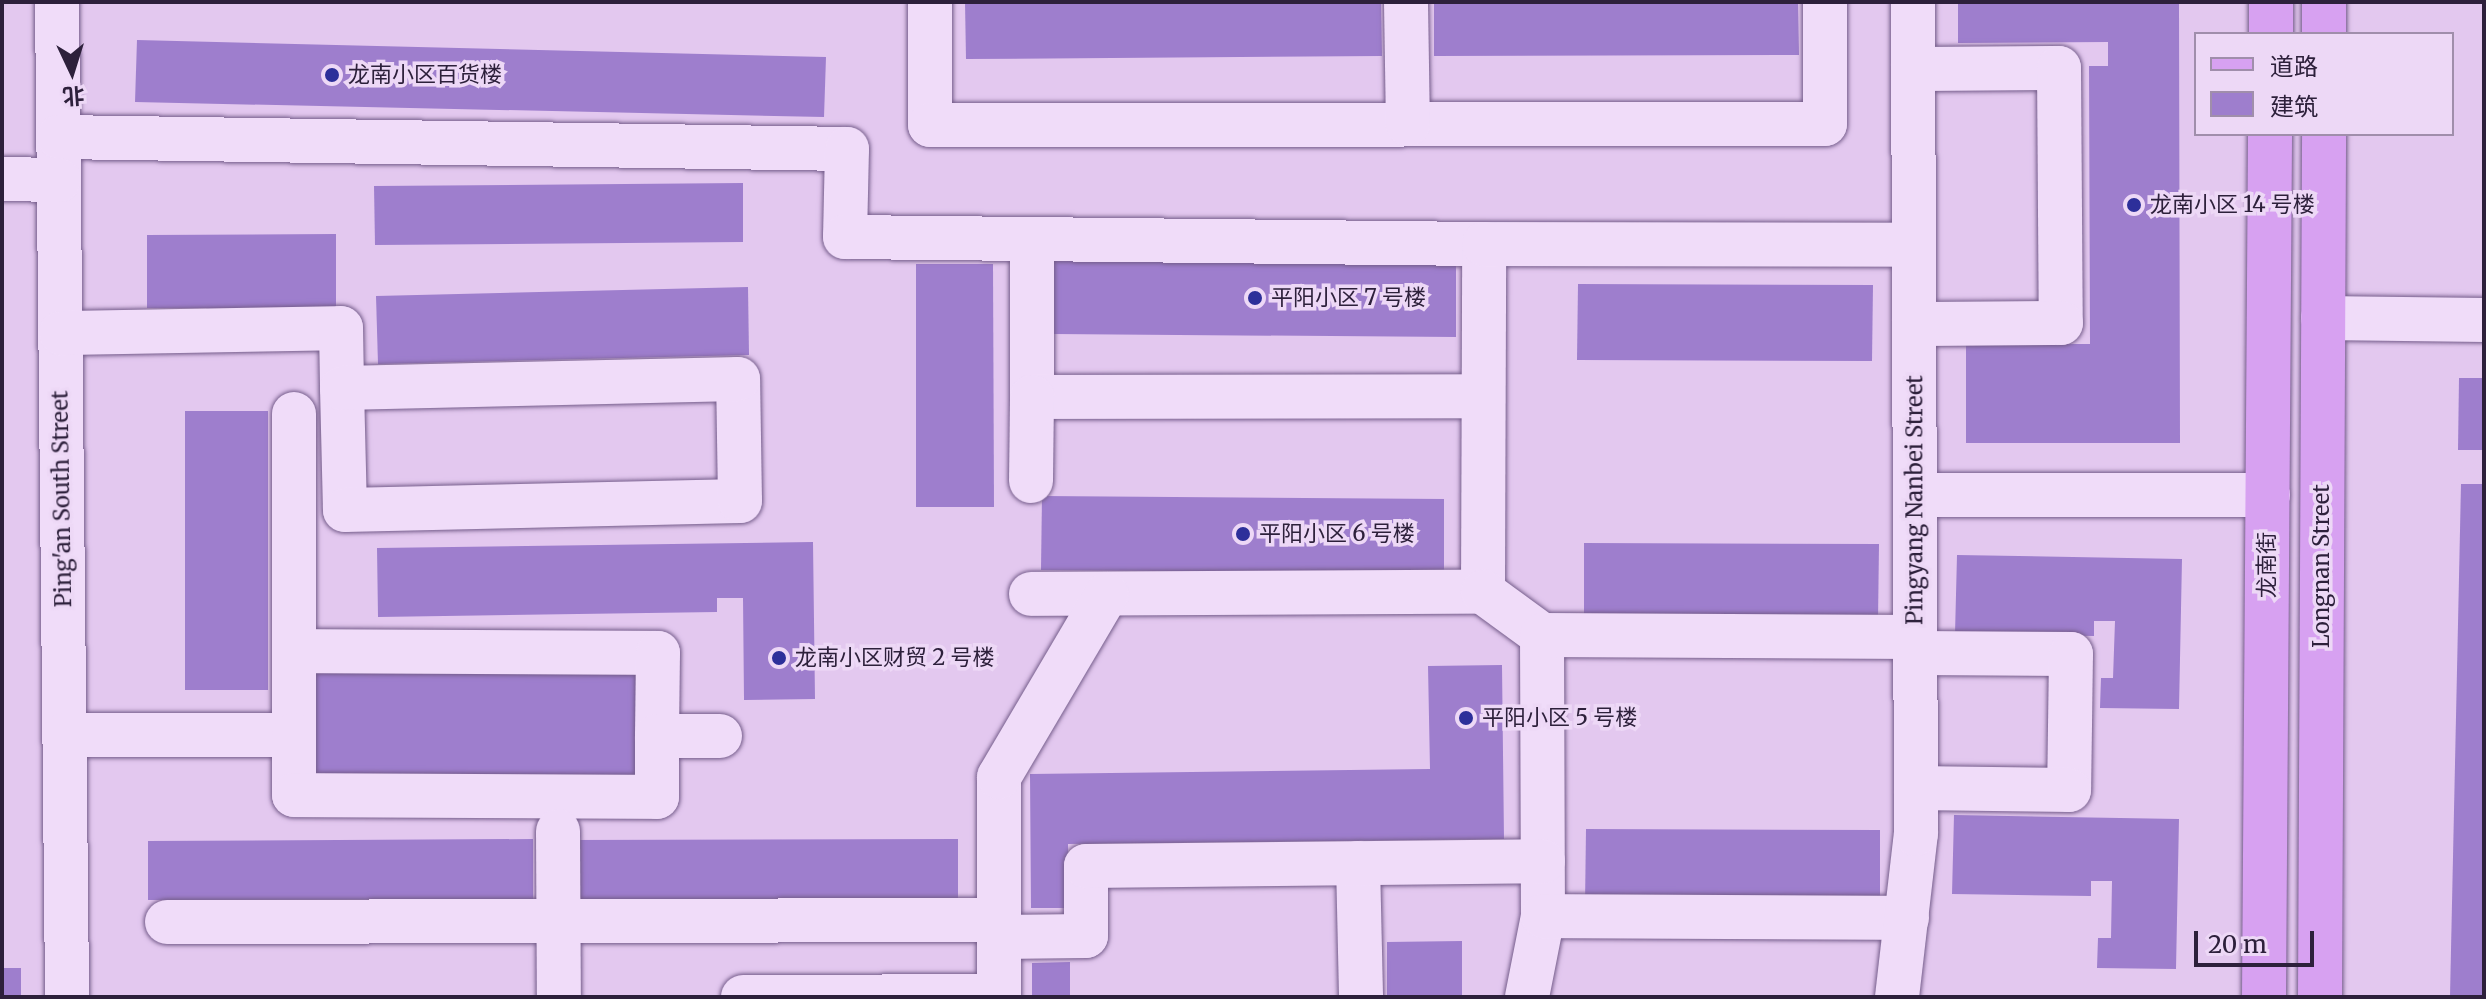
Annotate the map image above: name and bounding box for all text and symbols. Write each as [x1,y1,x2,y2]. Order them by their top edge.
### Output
north arrow [32,32,112,112]
legend [2194,32,2454,136]
text: 道路 [2270,51,2318,82]
place label: 龙南小区百货楼 [348,62,502,88]
marker: 龙南小区百货楼 [323,66,341,84]
text: 北 [62,81,86,111]
text: 建筑 [2270,91,2318,122]
place label: 龙南小区 14 号楼 [2150,192,2315,218]
marker: 龙南小区 14 号楼 [2125,196,2143,214]
place label: 平阳小区 7 号楼 [1271,285,1426,311]
marker: 平阳小区 7 号楼 [1246,289,1264,307]
street label: Pingyang Nanbei Street [1902,375,1928,625]
street label: Ping'an South Street [47,390,77,608]
street label: Longnan Street [2309,484,2335,648]
place label: 平阳小区 6 号楼 [1259,521,1415,547]
marker: 平阳小区 6 号楼 [1234,525,1252,543]
street label: 龙南街 [2254,532,2280,598]
place label: 龙南小区财贸 2 号楼 [795,645,995,671]
marker: 龙南小区财贸 2 号楼 [770,649,788,667]
place label: 平阳小区 5 号楼 [1482,705,1637,731]
marker: 平阳小区 5 号楼 [1457,709,1475,727]
scale bar [2198,915,2318,965]
text: 20 m [2208,929,2267,960]

